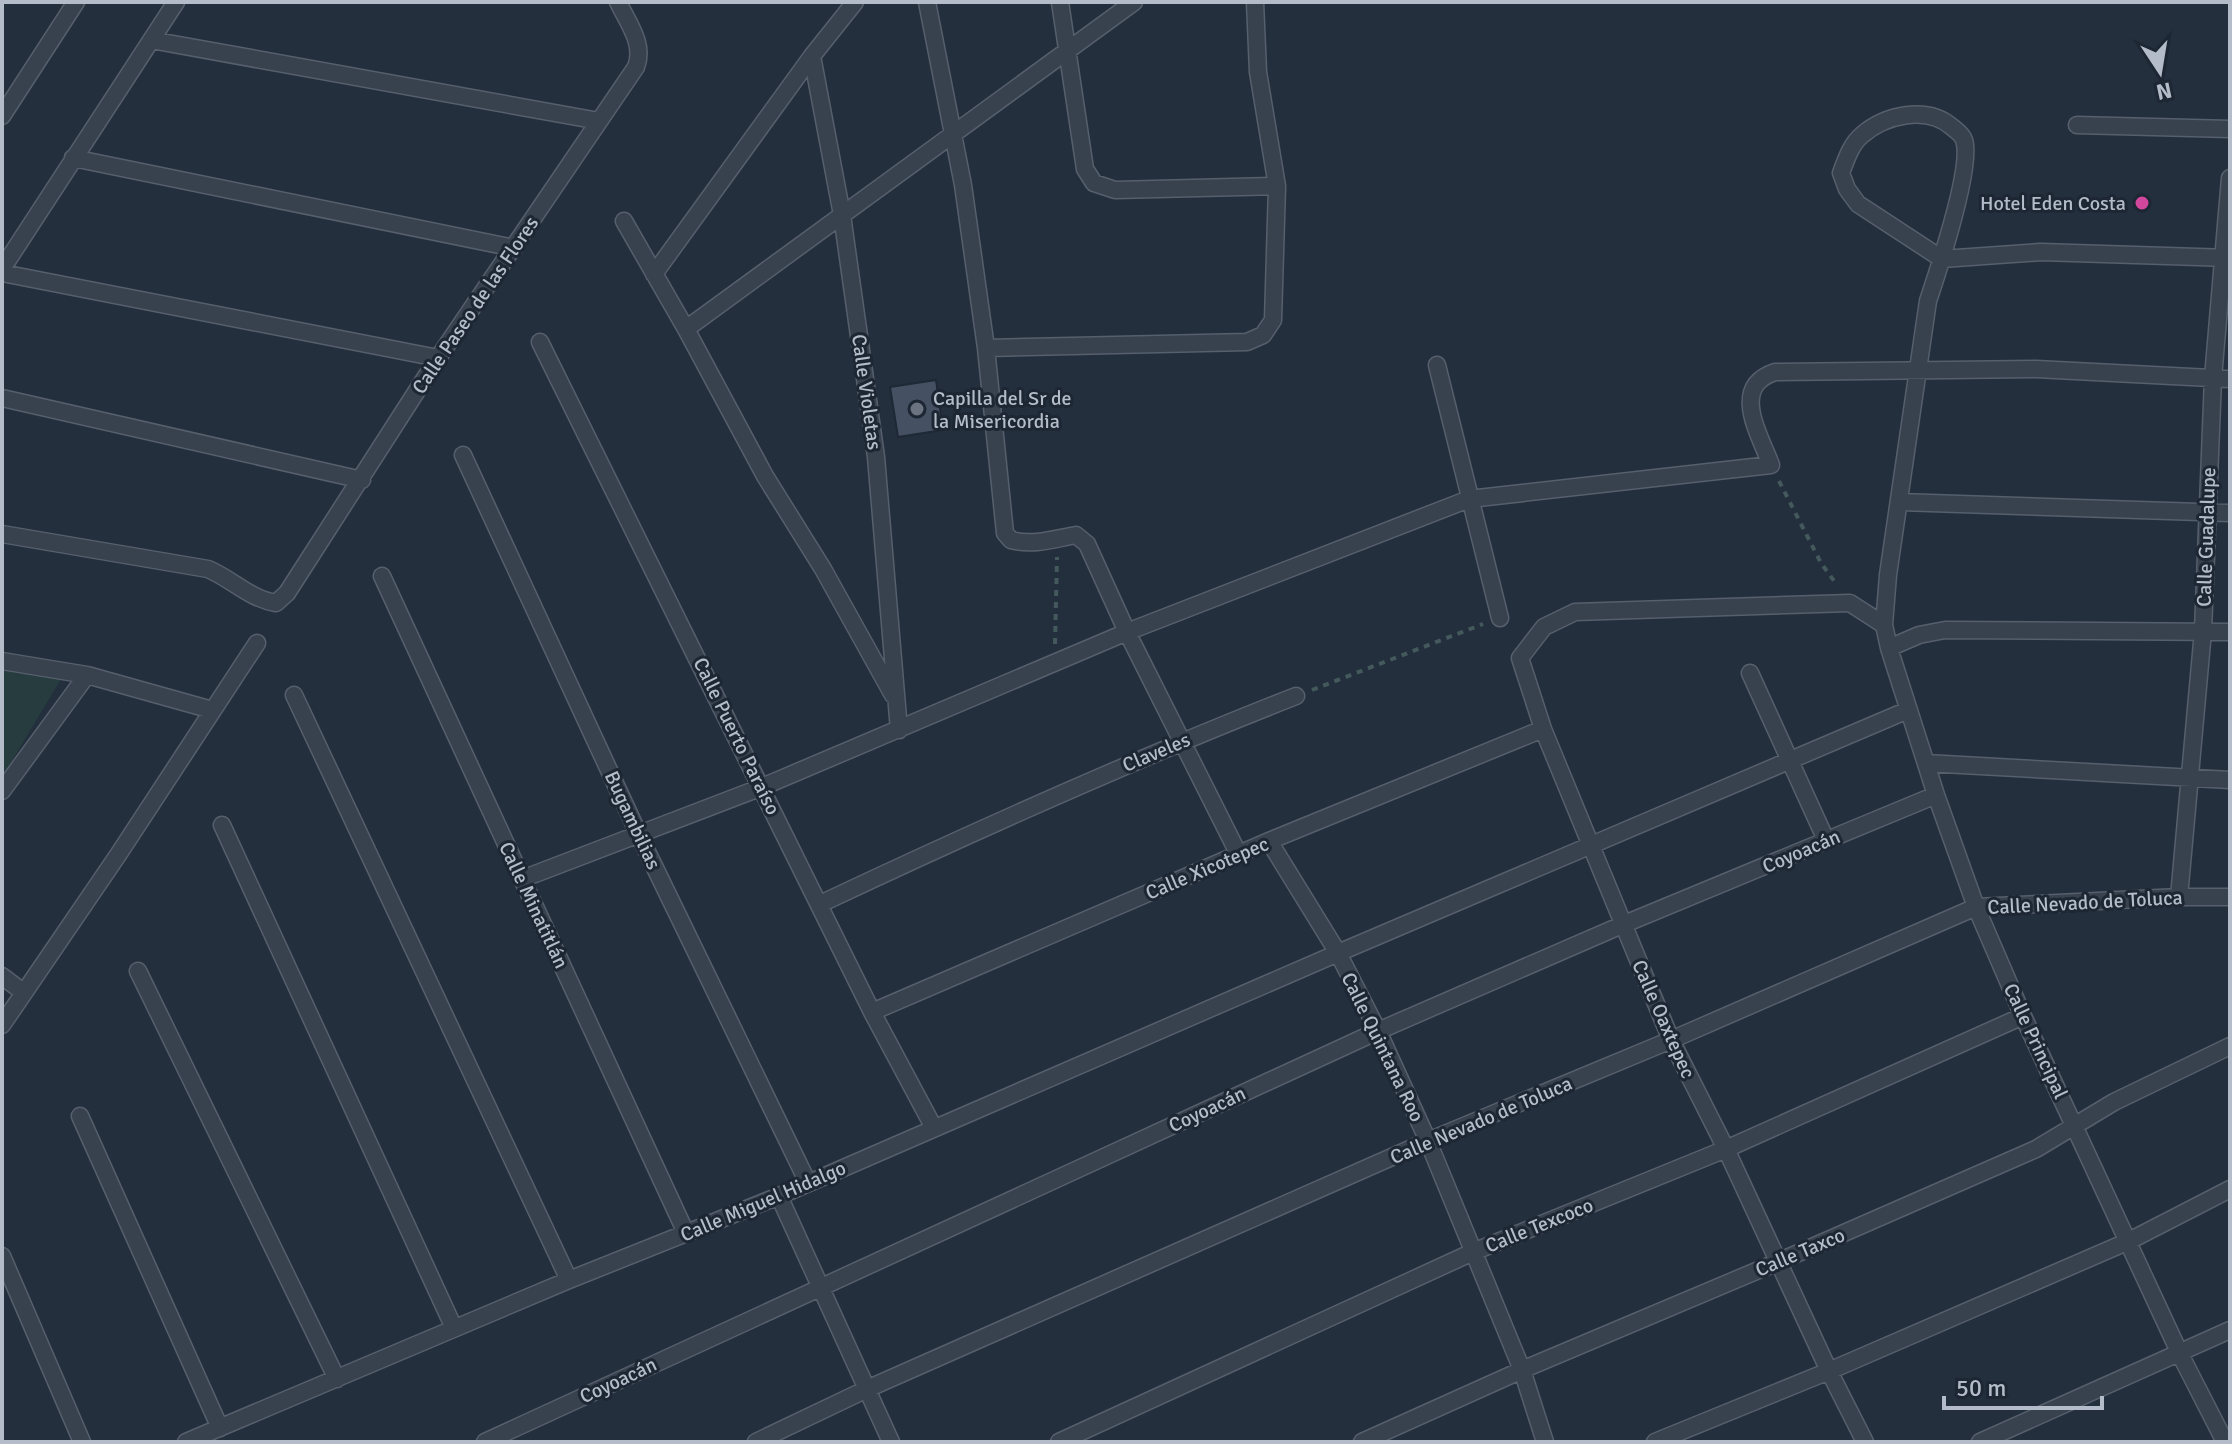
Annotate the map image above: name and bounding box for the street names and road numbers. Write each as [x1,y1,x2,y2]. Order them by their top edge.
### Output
street label: Calle Paseo de las Flores [407,212,544,399]
street label: Calle Violetas [846,333,887,452]
street label: Calle Guadalupe [2192,467,2221,607]
street label: Calle Puerto Paraíso [688,653,786,819]
street label: Claveles [1119,727,1194,778]
street label: Bugambilias [599,767,666,874]
street label: Coyoacán [1759,824,1844,879]
street label: Calle Xicotepec [1142,831,1273,906]
street label: Calle Minatitlán [493,838,574,972]
street label: Calle Nevado de Toluca [1987,885,2183,920]
street label: Calle Oaxtepec [1626,956,1701,1082]
street label: Calle Quintana Roo [1336,968,1430,1126]
street label: Calle Principal [1998,979,2073,1103]
street label: Calle Nevado de Toluca [1386,1071,1576,1170]
street label: Coyoacán [1165,1081,1250,1138]
street label: Calle Miguel Hidalgo [677,1155,850,1248]
street label: Calle Texcoco [1482,1192,1597,1258]
street label: Calle Taxco [1752,1222,1849,1283]
street label: Coyoacán [576,1352,661,1409]

